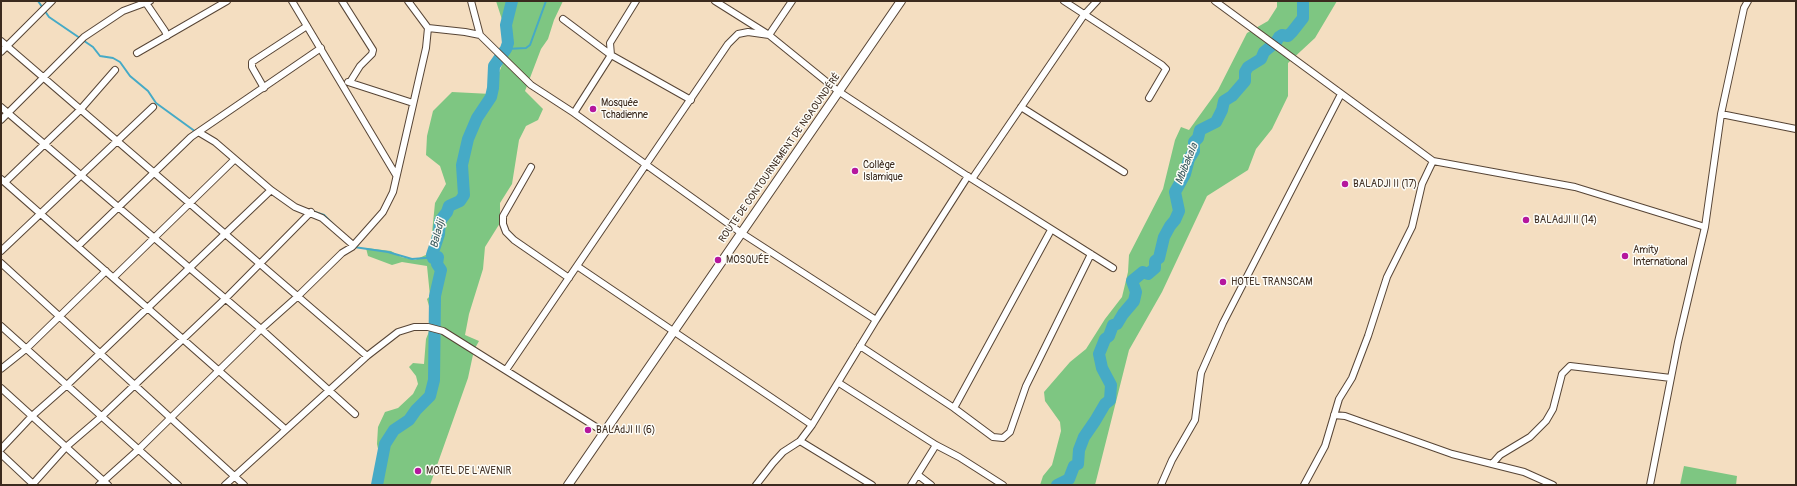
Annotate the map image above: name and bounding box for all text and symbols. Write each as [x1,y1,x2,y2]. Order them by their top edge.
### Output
street label: ROUTE DE CONTOURNEMENT DE NGAOUNDÉRÉ [717,71,843,245]
place label: Mosquée Tchadienne [601,97,648,120]
marker: Mosquée Tchadienne [588,104,598,114]
water label: Mbibakala [1173,141,1201,187]
place label: Collège Islamique [863,159,903,182]
marker: Collège Islamique [850,166,860,176]
place label: BALADJI II (17) [1353,178,1417,190]
marker: BALADJI II (17) [1340,179,1350,189]
place label: BALAdJI II (14) [1534,214,1597,226]
marker: BALAdJI II (14) [1521,215,1531,225]
water label: Baladji [428,218,448,250]
place label: Amity International [1633,244,1688,268]
marker: Amity International [1620,251,1630,261]
place label: MOSQUÉE [726,254,769,266]
marker: MOSQUÉE [713,255,723,265]
place label: HOTEL TRANSCAM [1231,276,1313,288]
marker: HOTEL TRANSCAM [1218,277,1228,287]
place label: BALAdJI II (6) [596,424,655,436]
marker: BALAdJI II (6) [583,425,593,435]
place label: MOTEL DE L'AVENIR [426,465,511,477]
marker: MOTEL DE L'AVENIR [413,466,423,476]

